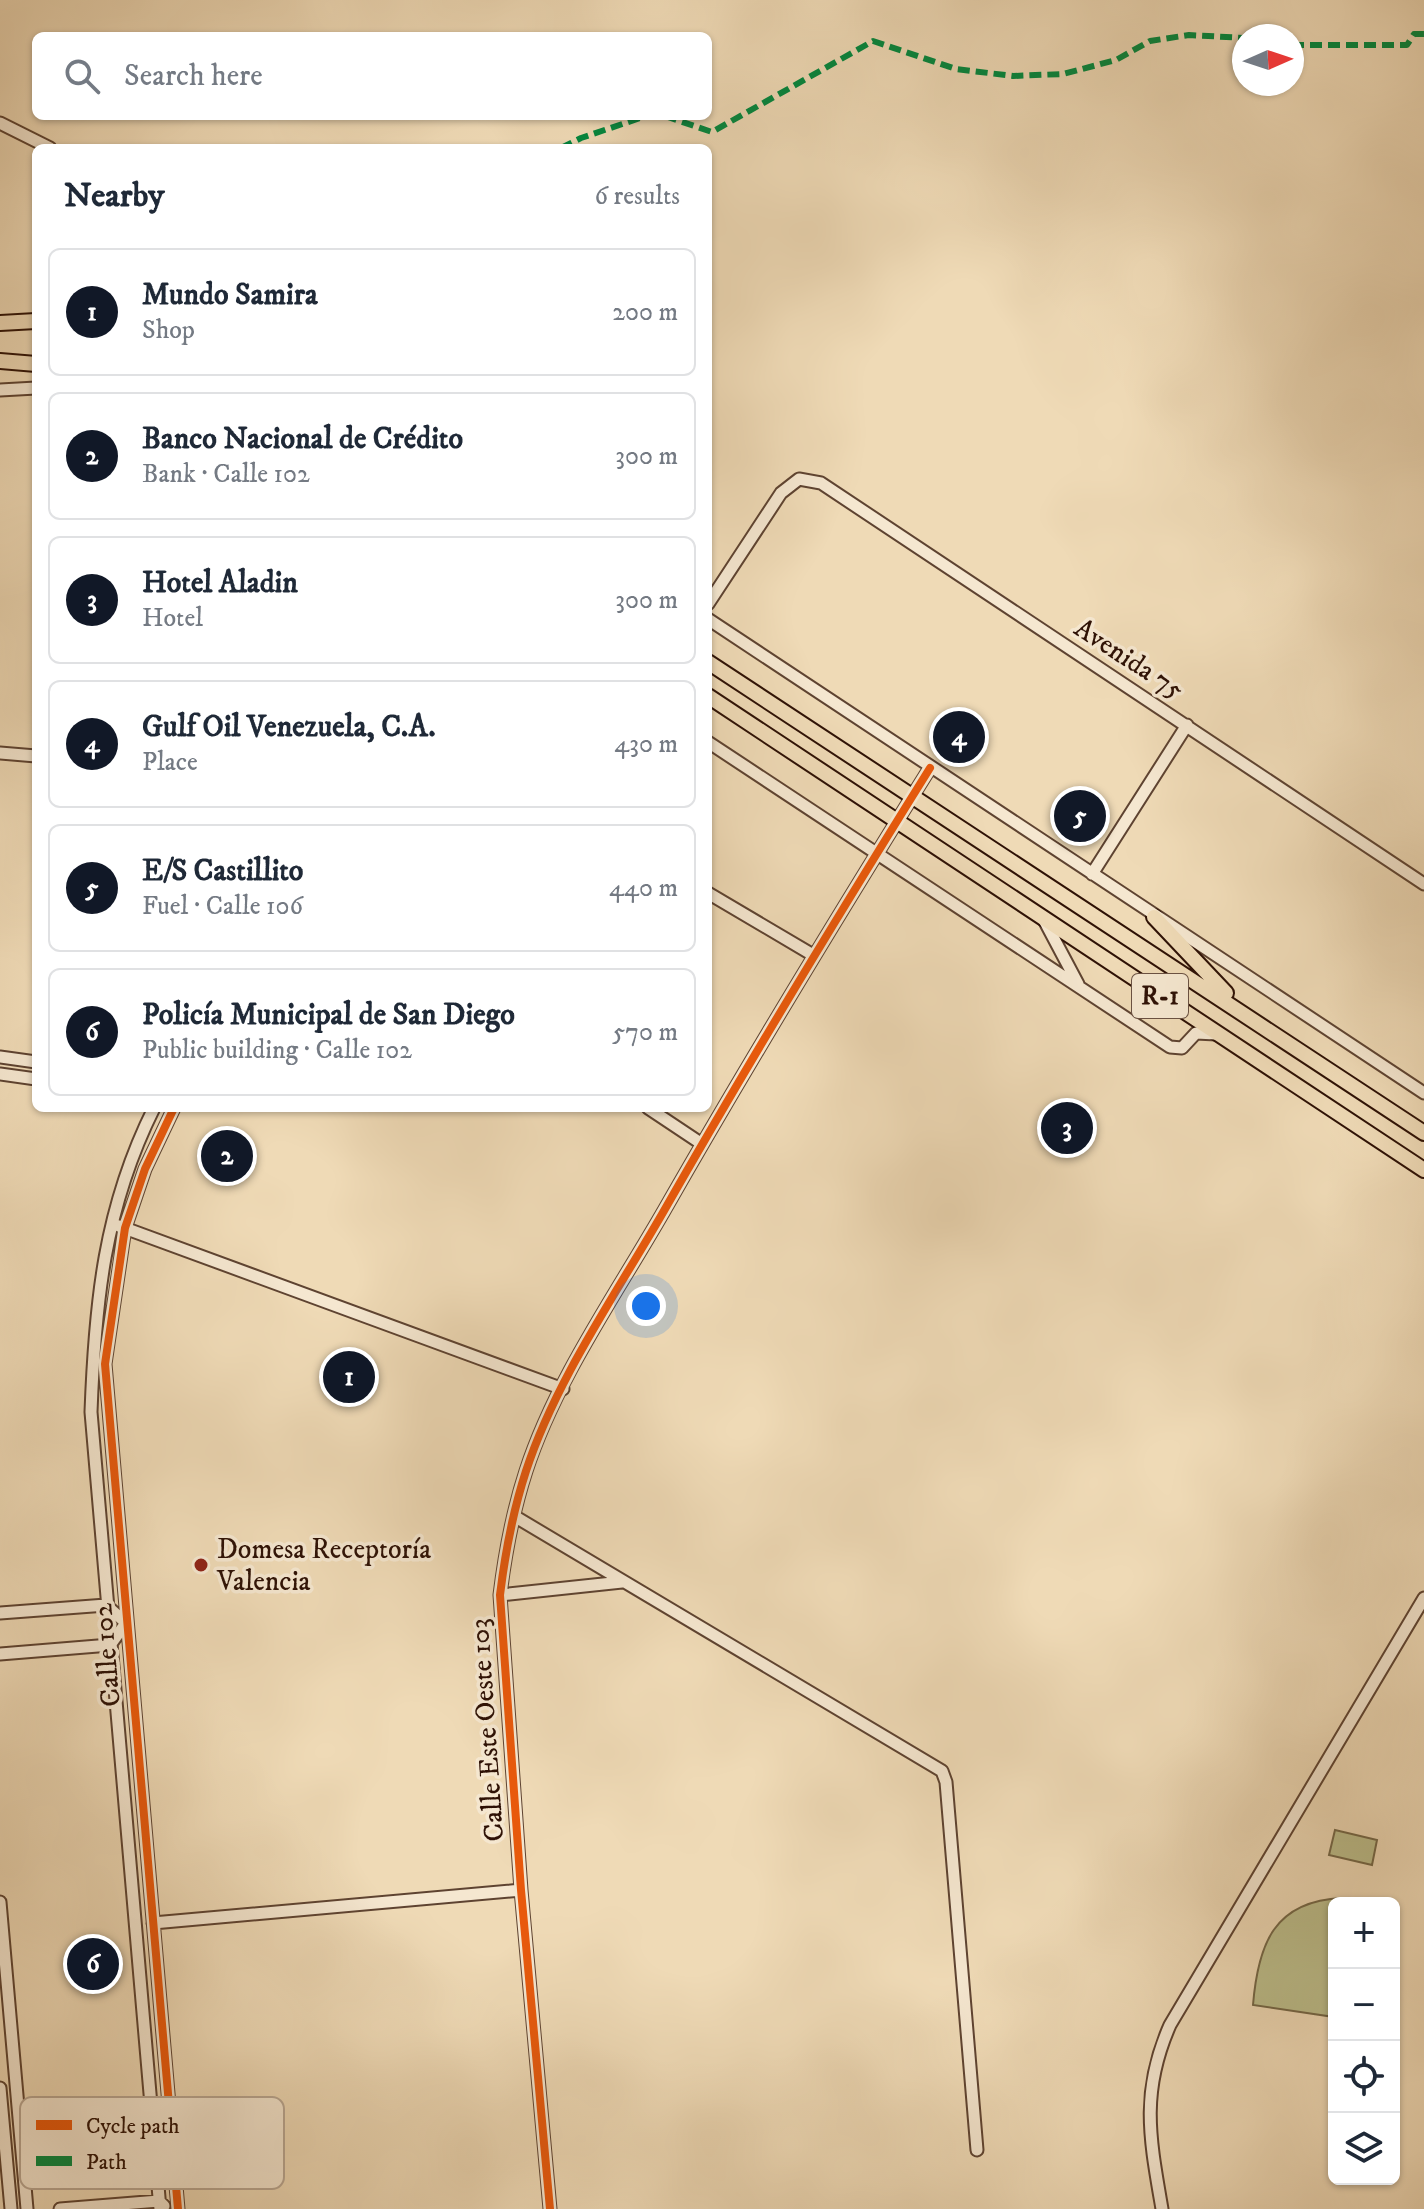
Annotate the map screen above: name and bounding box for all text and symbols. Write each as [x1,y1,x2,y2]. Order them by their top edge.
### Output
north arrow [1232,24,1304,96]
search box [32,32,712,120]
icon: search [60,54,104,98]
text: Search here [124,58,263,95]
text: Nearby [64,175,165,217]
text: 6 results [594,180,680,213]
text: Mundo Samira [142,277,318,314]
text: 1 [87,296,97,329]
text: 200 m [612,296,678,329]
text: Shop [142,314,195,347]
text: Banco Nacional de Crédito [142,421,463,458]
text: 2 [86,440,98,473]
text: 300 m [615,440,678,473]
text: Bank · Calle 102 [142,458,310,491]
text: Hotel Aladin [142,565,298,602]
text: 3 [87,584,97,617]
text: 300 m [615,584,678,617]
text: Hotel [142,602,203,635]
street label: Avenida 75 [1068,611,1190,707]
pin: 4 [933,707,985,767]
text: Gulf Oil Venezuela, C.A. [142,709,435,746]
text: 4 [85,728,99,761]
text: 430 m [614,728,678,761]
text: Place [142,746,198,779]
pin: 5 [1054,786,1106,846]
text: E/S Castillito [142,853,303,890]
text: 5 [86,872,98,905]
text: 440 m [609,872,678,905]
text: Fuel · Calle 106 [142,890,303,923]
road number: R-1 [1132,974,1188,1018]
text: Policía Municipal de San Diego [142,997,515,1034]
text: 6 [85,1016,99,1049]
text: 570 m [612,1016,678,1049]
text: Public building · Calle 102 [142,1034,412,1067]
pin: 3 [1041,1098,1093,1158]
pin: 2 [201,1126,253,1186]
your location [626,1286,666,1326]
pin: 1 [323,1347,375,1407]
place label: Domesa Receptoría Valencia [216,1532,431,1599]
marker: Domesa Receptoría Valencia [192,1556,210,1574]
street label: Calle 102 [85,1602,129,1708]
street label: Calle Este Oeste 103 [462,1617,512,1843]
map controls [1328,1897,1400,2185]
button: + [1328,1897,1400,1969]
pin: 6 [67,1934,119,1994]
button: − [1328,1969,1400,2041]
button: locate [1328,2041,1400,2113]
legend [20,2097,284,2189]
text: Cycle path [86,2113,180,2140]
button: layers [1328,2113,1400,2185]
text: Path [86,2149,127,2176]

